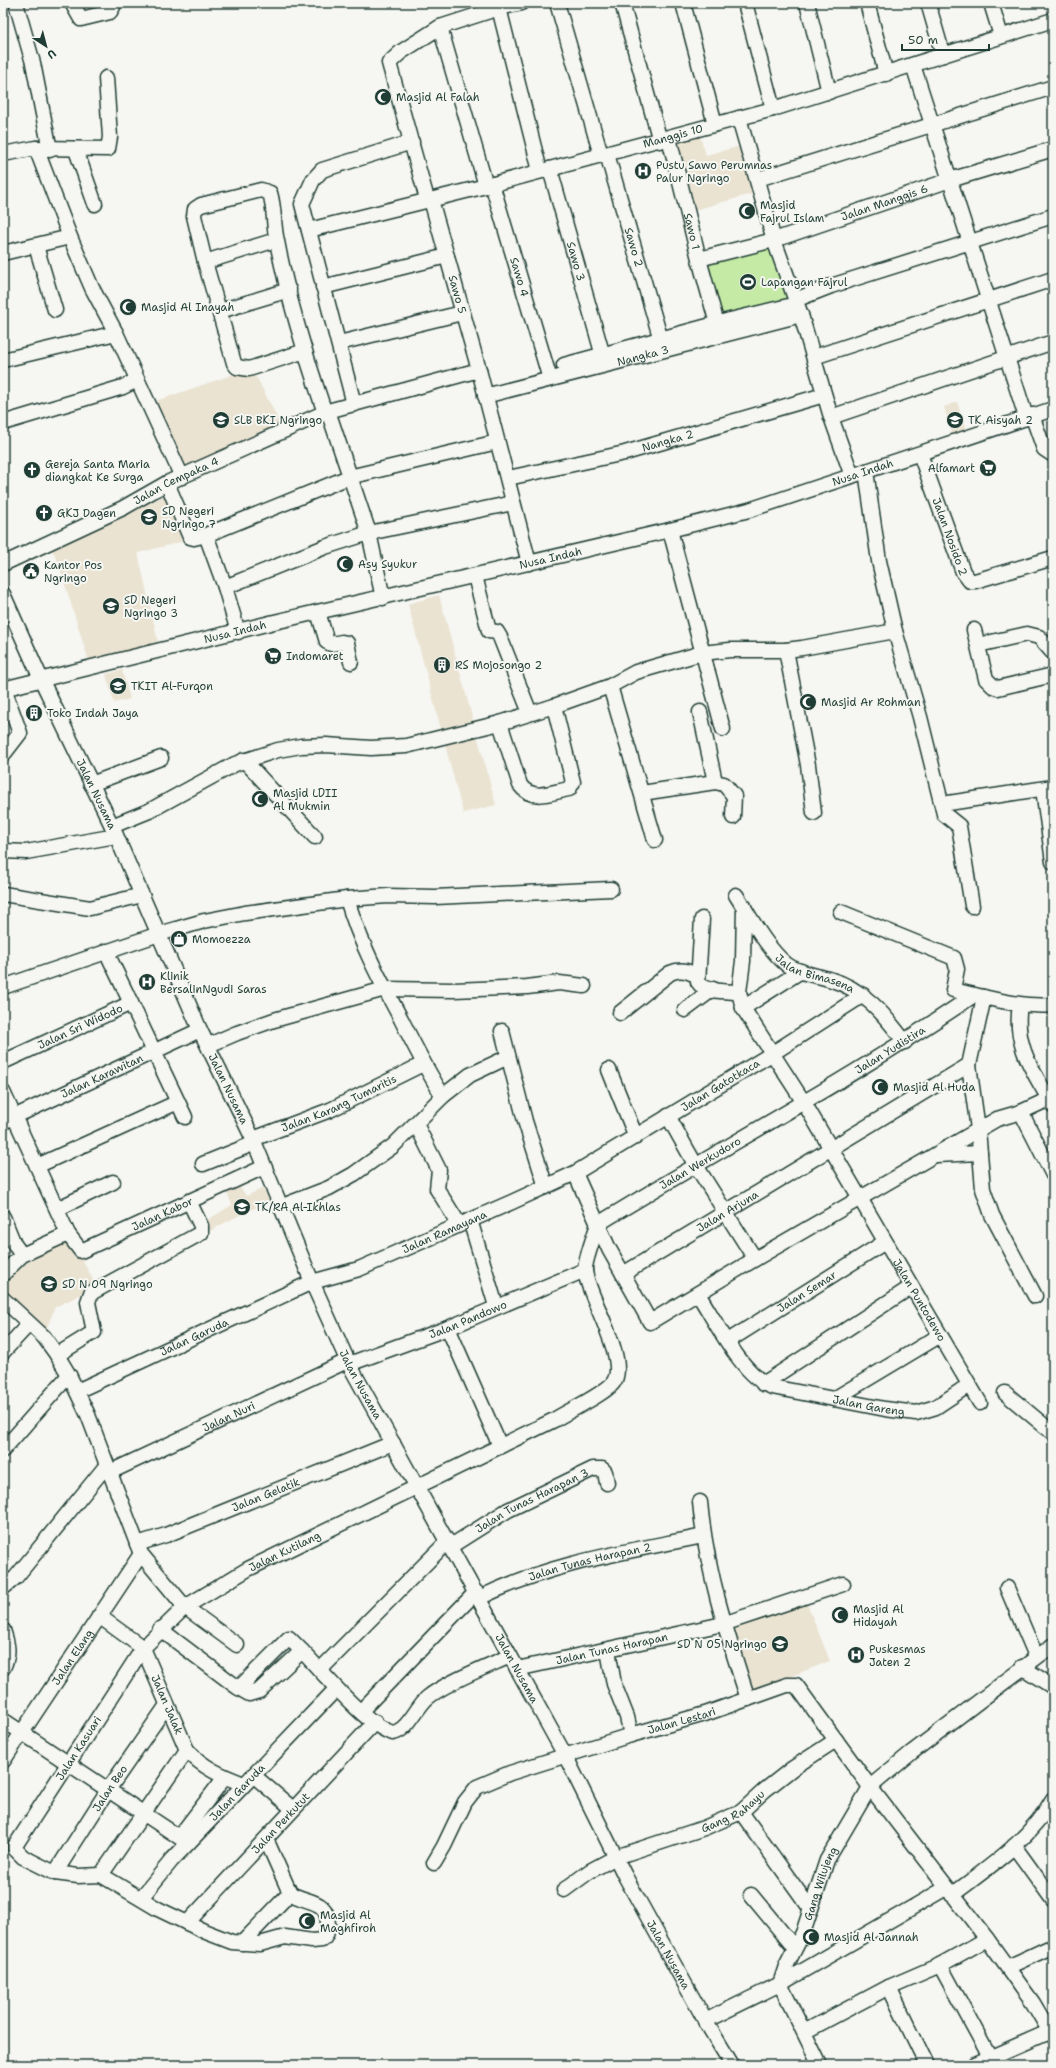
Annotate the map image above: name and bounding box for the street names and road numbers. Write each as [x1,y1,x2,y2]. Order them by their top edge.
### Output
street label: Manggis 10 [641,121,705,152]
street label: Jalan Manggis 6 [839,181,930,225]
street label: Sawo 1 [680,212,703,251]
street label: Sawo 2 [621,226,646,269]
street label: Sawo 3 [563,240,588,283]
street label: Sawo 4 [506,256,532,299]
street label: Sawo 5 [445,274,470,316]
street label: Nangka 3 [616,342,670,370]
street label: Nangka 2 [640,426,695,456]
street label: Jalan Cempaka 4 [131,454,221,509]
street label: Nusa Indah [830,456,896,490]
street label: Jalan Nosido 2 [929,496,971,578]
street label: Nusa Indah [518,544,583,573]
street label: Nusa Indah [202,617,268,647]
street label: Jalan Nusama [73,757,120,832]
street label: Jalan Bimasena [772,951,857,997]
street label: Jalan Sri Widodo [36,1001,126,1053]
street label: Jalan Yudistira [852,1022,928,1078]
street label: Jalan Karawitan [58,1051,146,1102]
street label: Jalan Nusama [205,1051,252,1127]
street label: Jalan Gatotkaca [678,1056,763,1115]
street label: Jalan Karang Tumaritis [279,1071,399,1136]
street label: Jalan Werkudoro [657,1133,744,1193]
street label: Jalan Arjuna [694,1187,761,1236]
street label: Jalan Kabor [129,1194,196,1235]
street label: Jalan Ramayana [400,1207,489,1257]
street label: Jalan Puntodewo [889,1256,949,1344]
street label: Jalan Semar [774,1268,839,1316]
street label: Jalan Pandowo [427,1297,510,1342]
street label: Jalan Garuda [158,1315,231,1360]
street label: Jalan Nusama [336,1348,385,1422]
street label: Jalan Gareng [831,1392,906,1420]
street label: Jalan Nuri [200,1398,258,1436]
street label: Jalan Tunas Harapan 3 [473,1465,591,1537]
street label: Jalan Gelatik [230,1475,302,1516]
street label: Jalan Kutilang [246,1528,323,1575]
street label: Jalan Tunas Harapan 2 [527,1540,652,1585]
street label: Jalan Elang [49,1626,97,1688]
street label: Jalan Tunas Harapan [554,1629,670,1668]
street label: Jalan Nusama [491,1631,542,1706]
street label: Jalan Jalak [147,1673,186,1737]
street label: Jalan Lestari [646,1704,718,1738]
street label: Jalan Kasuari [52,1713,105,1783]
street label: Jalan Garuda [206,1761,269,1824]
street label: Jalan Beo [89,1762,131,1815]
street label: Gang Rahayu [699,1787,768,1836]
street label: Jalan Perkutut [249,1789,313,1857]
street label: Gang Wilujeng [801,1844,841,1923]
street label: Jalan Nusama [643,1918,693,1992]

